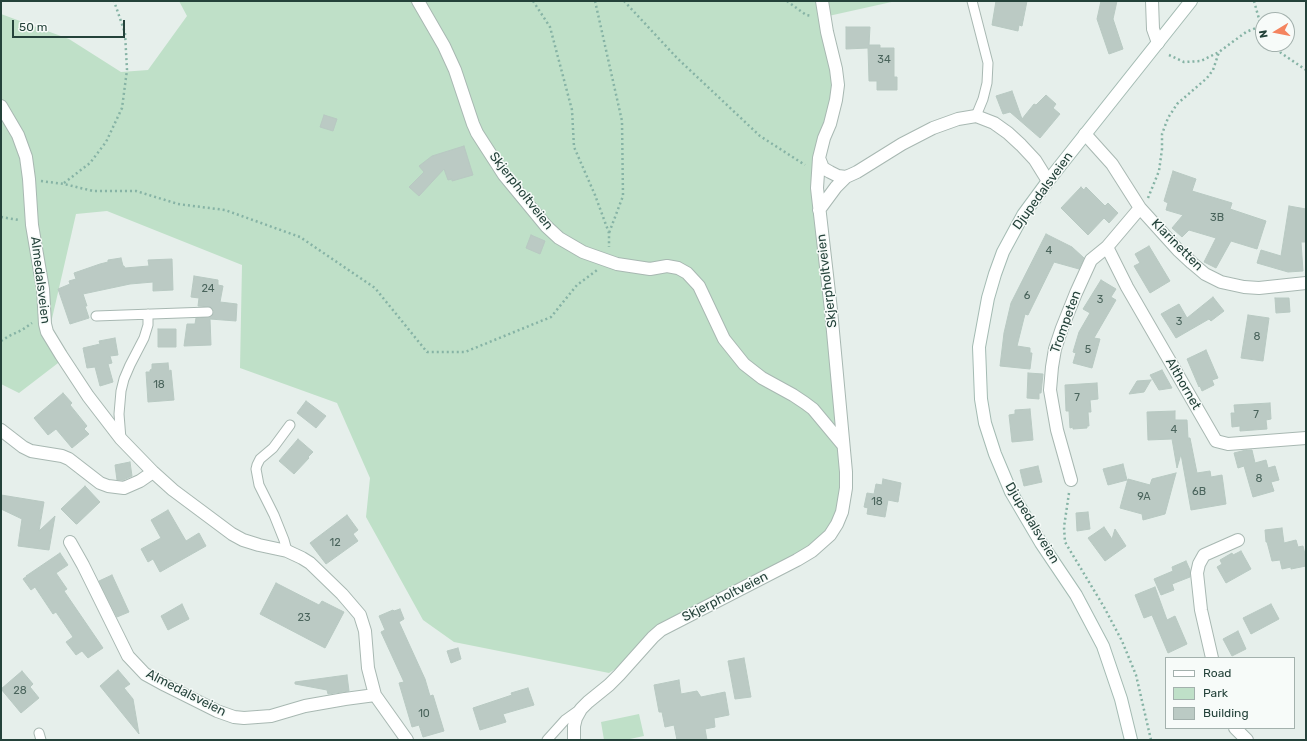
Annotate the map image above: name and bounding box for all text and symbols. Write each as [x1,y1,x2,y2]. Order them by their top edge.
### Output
scale bar [14,12,127,38]
north arrow [1255,12,1295,52]
text: 50 m [19,20,47,34]
text: N [1257,29,1271,39]
house number: 34 [877,53,891,67]
street label: Skjerpholtveien [486,149,556,233]
street label: Djupedalsveien [1010,149,1076,233]
house number: 3B [1210,211,1224,225]
street label: Klarinetten [1148,216,1206,274]
street label: Skjerpholtveien [814,233,840,329]
street label: Almedalsveien [27,236,53,324]
house number: 4 [1046,244,1052,258]
house number: 24 [201,282,215,296]
house number: 6 [1024,289,1030,303]
street label: Trompeten [1047,289,1085,355]
house number: 3 [1097,293,1103,307]
house number: 3 [1176,315,1182,329]
house number: 8 [1254,330,1260,344]
house number: 5 [1085,343,1091,357]
street label: Althornet [1162,355,1204,413]
house number: 18 [153,378,165,392]
house number: 7 [1074,391,1080,405]
house number: 7 [1253,408,1259,422]
house number: 4 [1171,423,1177,437]
house number: 8 [1256,472,1262,486]
street label: Djupedalsveien [1002,479,1062,567]
house number: 6B [1192,485,1206,499]
house number: 9A [1137,490,1151,504]
house number: 18 [871,495,883,509]
house number: 12 [329,536,341,550]
street label: Skjerpholtveien [679,569,771,625]
house number: 23 [297,611,311,625]
legend [1165,657,1295,729]
street label: Almedalsveien [143,666,229,720]
text: Road [1203,666,1231,680]
house number: 28 [13,684,27,698]
text: Park [1203,686,1228,700]
text: Building [1203,706,1249,720]
house number: 10 [418,707,430,721]

